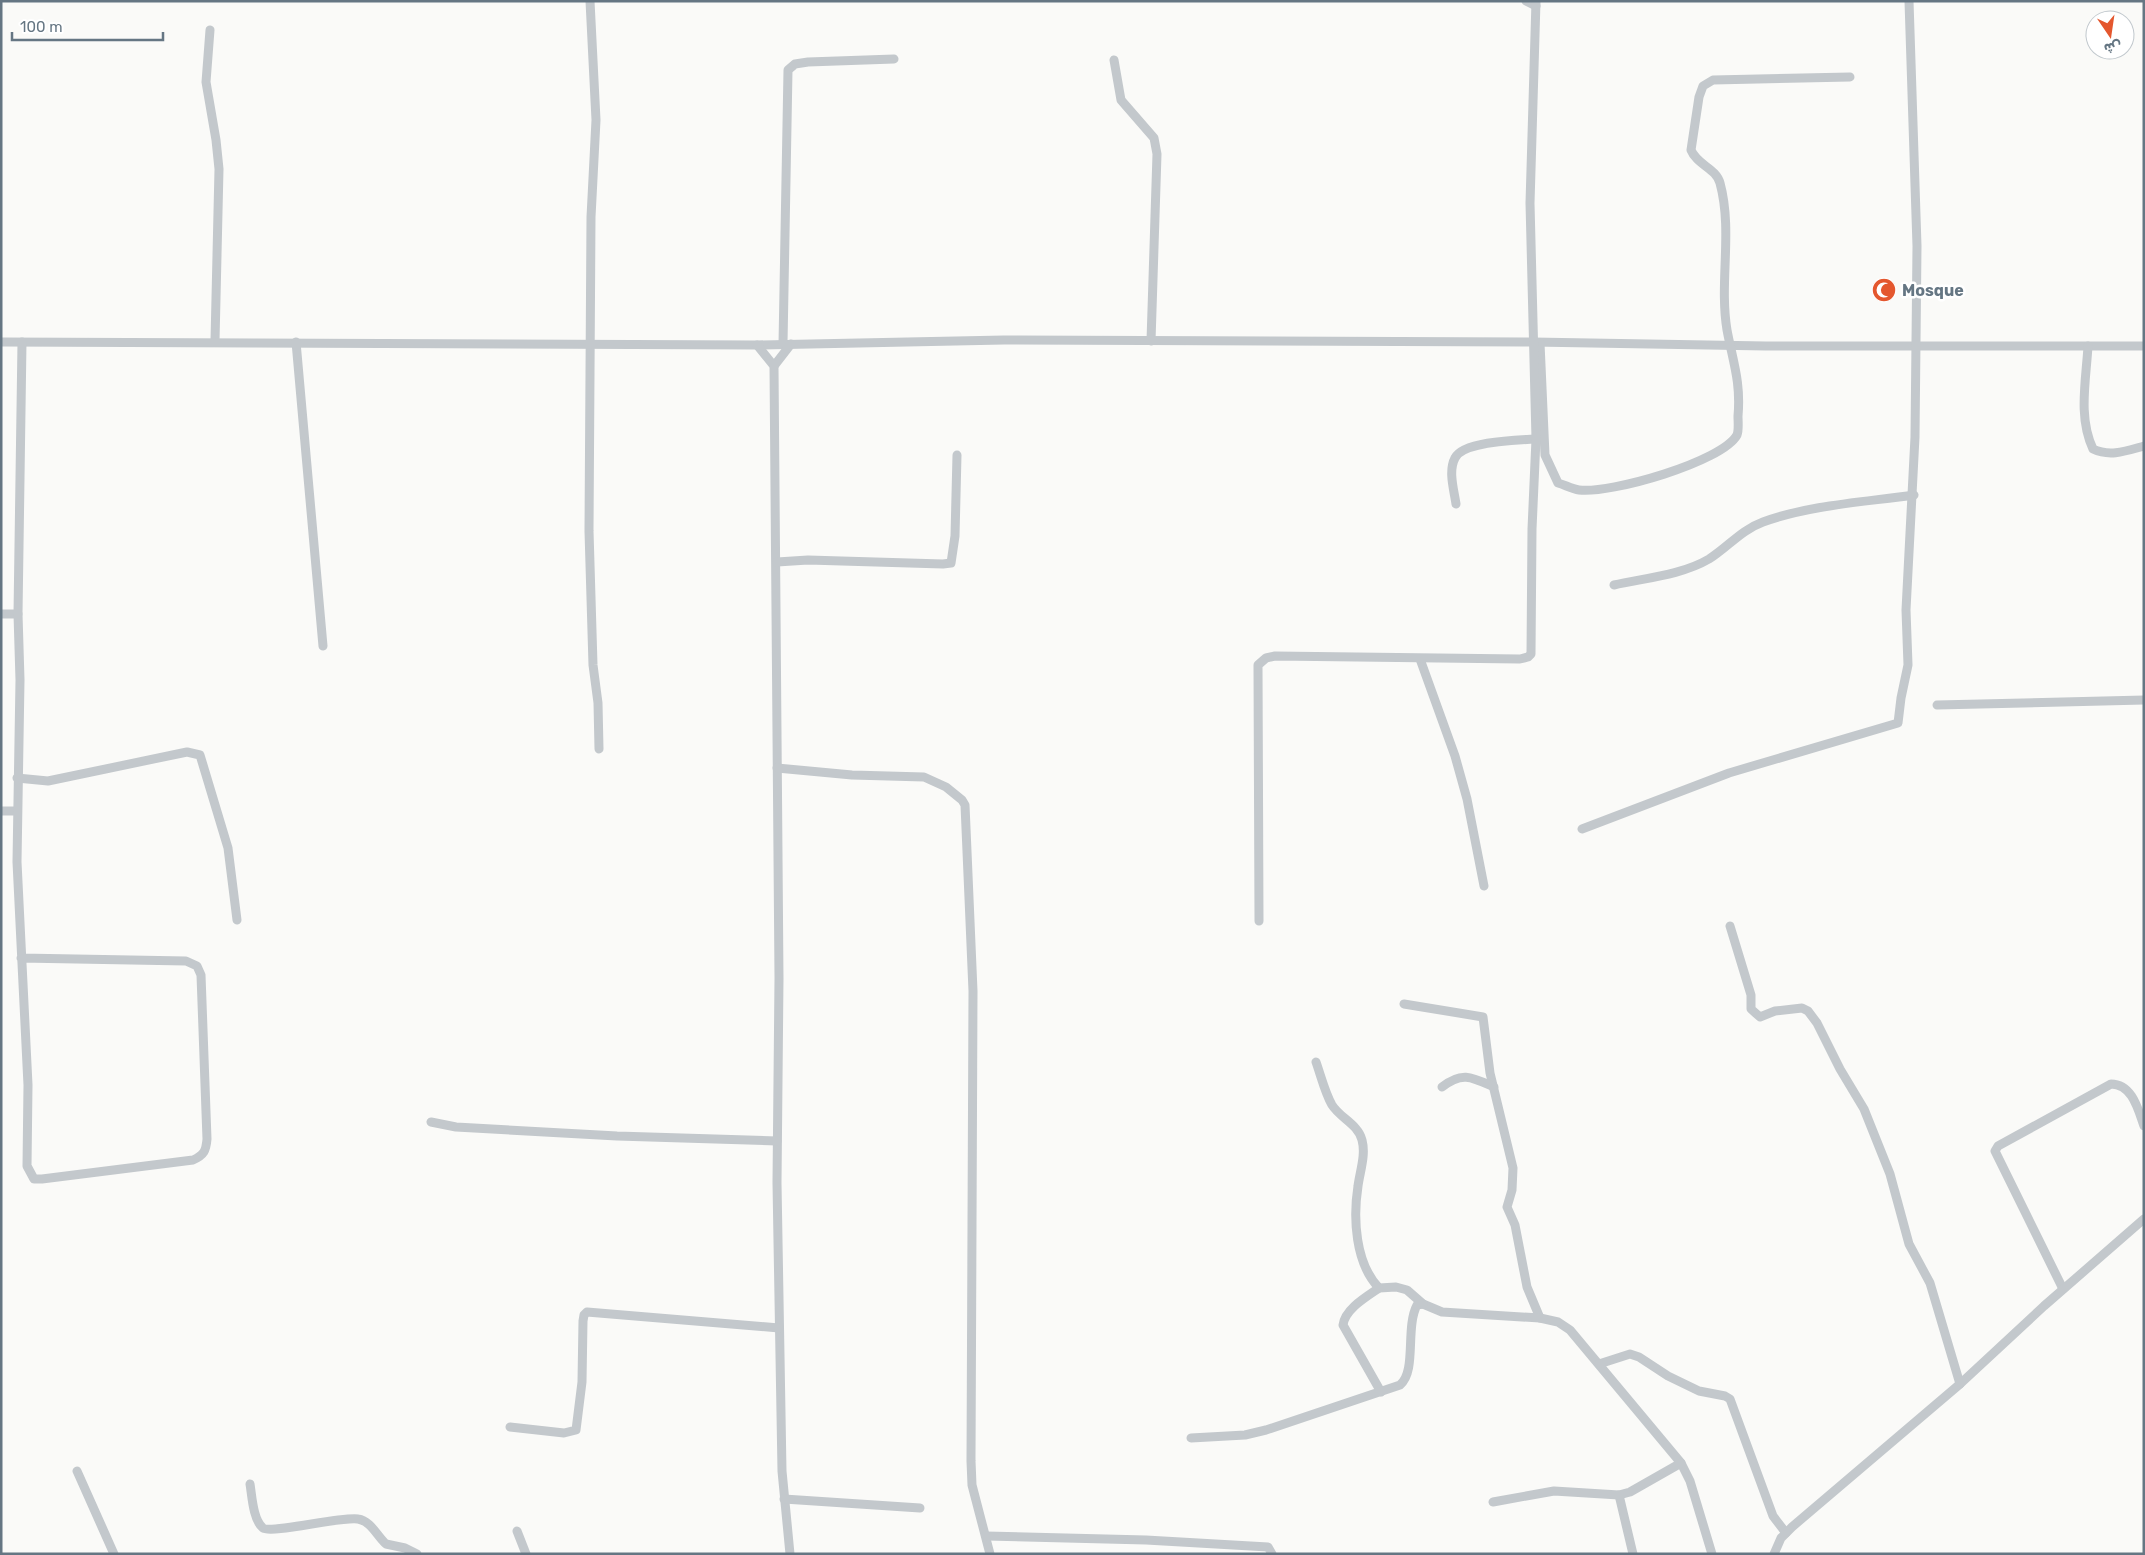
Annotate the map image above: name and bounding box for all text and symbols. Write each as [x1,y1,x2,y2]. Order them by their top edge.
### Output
scale bar [12,10,164,42]
north arrow [2085,10,2135,60]
text: 100 m [20,18,62,36]
text: ش [2102,37,2123,58]
mosque icon: Mosque [1871,277,1897,303]
place label: Mosque [1902,281,1964,300]

